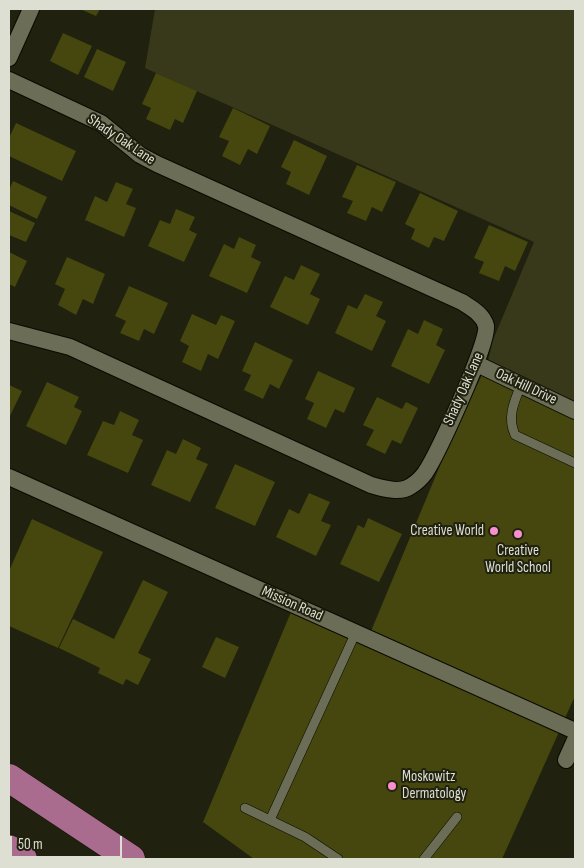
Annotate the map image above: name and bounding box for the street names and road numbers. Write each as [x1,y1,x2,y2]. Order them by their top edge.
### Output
street label: Shady Oak Lane [84,111,158,169]
street label: Shady Oak Lane [440,350,488,428]
street label: Oak Hill Drive [492,365,560,409]
street label: Mission Road [259,583,325,625]

